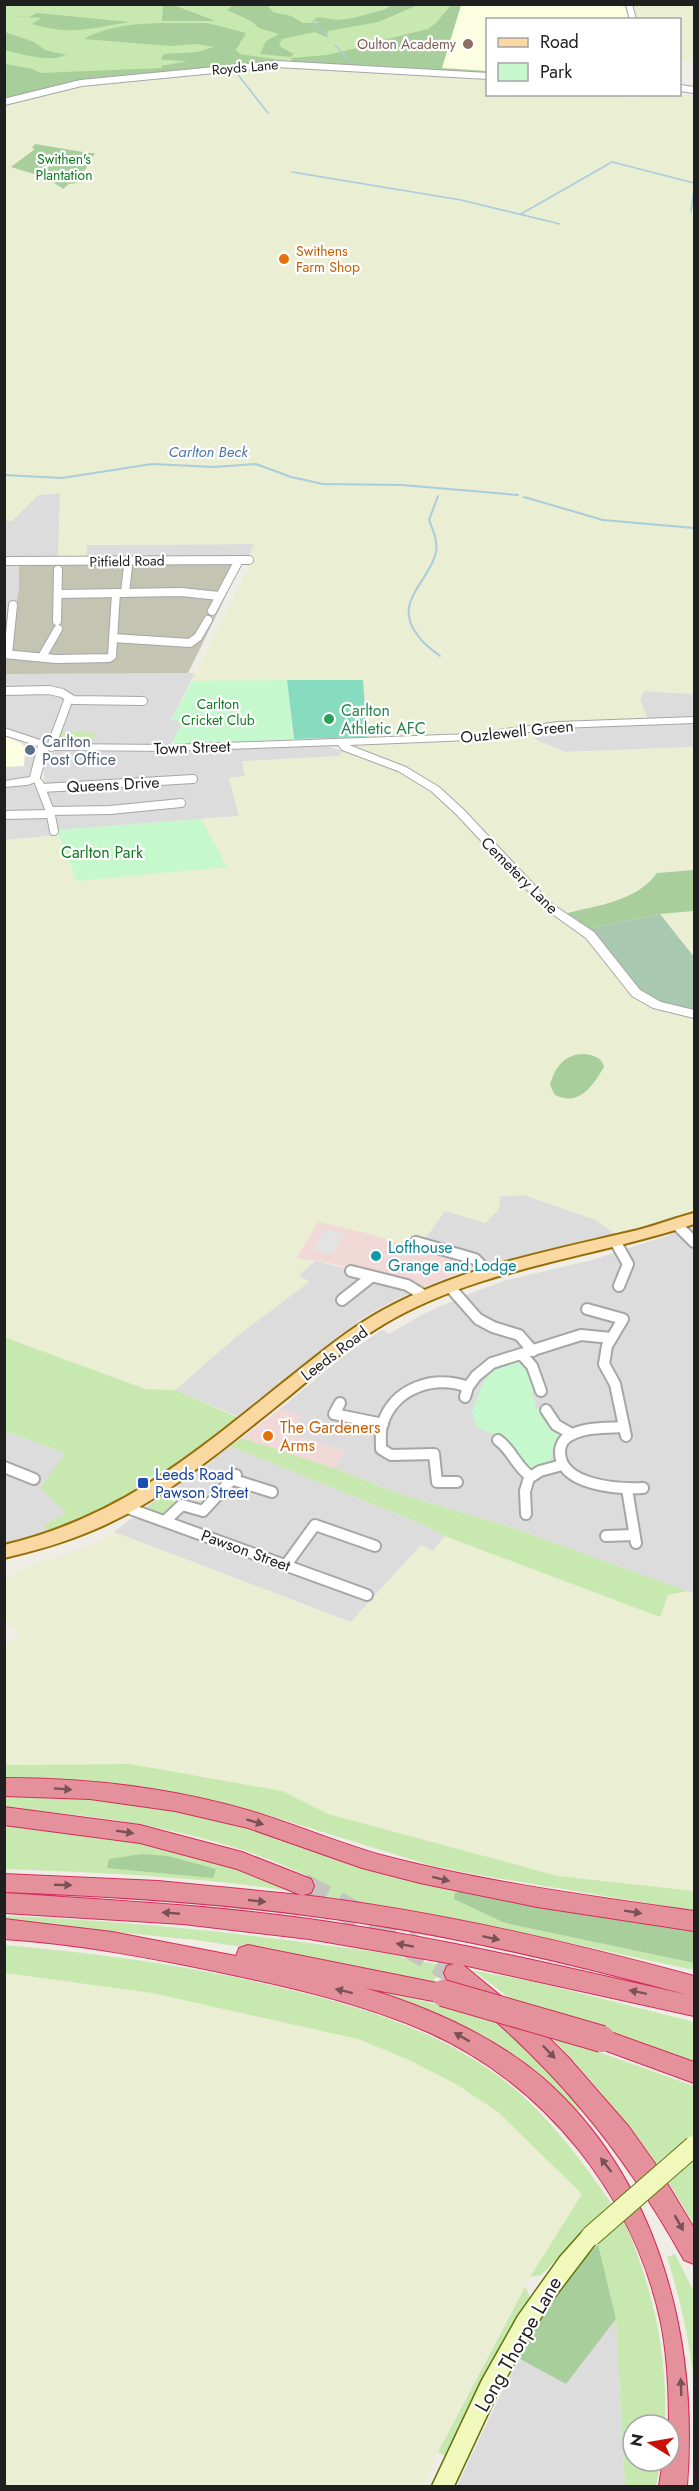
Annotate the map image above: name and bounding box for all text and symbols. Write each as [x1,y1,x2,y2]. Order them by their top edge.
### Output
legend [486,18,681,96]
text: Road [540,29,579,55]
place label: Oulton Academy [357,34,457,54]
marker: Oulton Academy [461,37,475,51]
street label: Royds Lane [211,54,279,80]
text: Park [540,59,572,85]
park label: Swithen's Plantation [35,149,93,185]
place label: Swithens Farm Shop [296,241,360,277]
marker: Swithens Farm Shop [277,252,291,266]
water label: Carlton Beck [168,441,248,463]
street label: Pitfield Road [89,550,165,572]
park label: Carlton Cricket Club [181,694,255,730]
place label: Carlton Athletic AFC [341,699,426,740]
marker: Carlton Athletic AFC [322,712,336,726]
street label: Ouzlewell Green [459,714,575,749]
place label: Carlton Post Office [42,730,116,771]
street label: Town Street [153,735,231,760]
marker: Carlton Post Office [23,743,37,757]
street label: Queens Drive [66,771,160,798]
street label: Cemetery Lane [476,831,564,919]
park label: Carlton Park [61,841,144,864]
place label: Lofthouse Grange and Lodge [388,1236,517,1277]
marker: Lofthouse Grange and Lodge [369,1249,383,1263]
street label: Leeds Road [296,1321,373,1386]
place label: The Gardeners Arms [280,1416,380,1457]
marker: The Gardeners Arms [261,1429,275,1443]
place label: Leeds Road Pawson Street [155,1463,249,1504]
marker: Leeds Road Pawson Street [136,1476,150,1490]
street label: Pawson Street [198,1524,294,1577]
one-way arrow [53,1784,72,1794]
one-way arrow [246,1818,264,1827]
one-way arrow [116,1827,135,1836]
one-way arrow [432,1874,450,1884]
one-way arrow [53,1881,72,1890]
one-way arrow [248,1896,267,1906]
one-way arrow [624,1907,643,1916]
one-way arrow [161,1908,180,1918]
one-way arrow [482,1934,501,1943]
one-way arrow [396,1941,415,1950]
one-way arrow [335,1985,353,1995]
one-way arrow [629,1986,647,1996]
one-way arrow [453,2032,470,2042]
one-way arrow [541,2044,555,2058]
one-way arrow [601,2158,613,2173]
one-way arrow [674,2215,684,2232]
street label: Long Thorpe Lane [468,2271,569,2418]
one-way arrow [677,2377,686,2396]
north arrow [621,2413,681,2473]
text: N [624,2432,649,2449]

